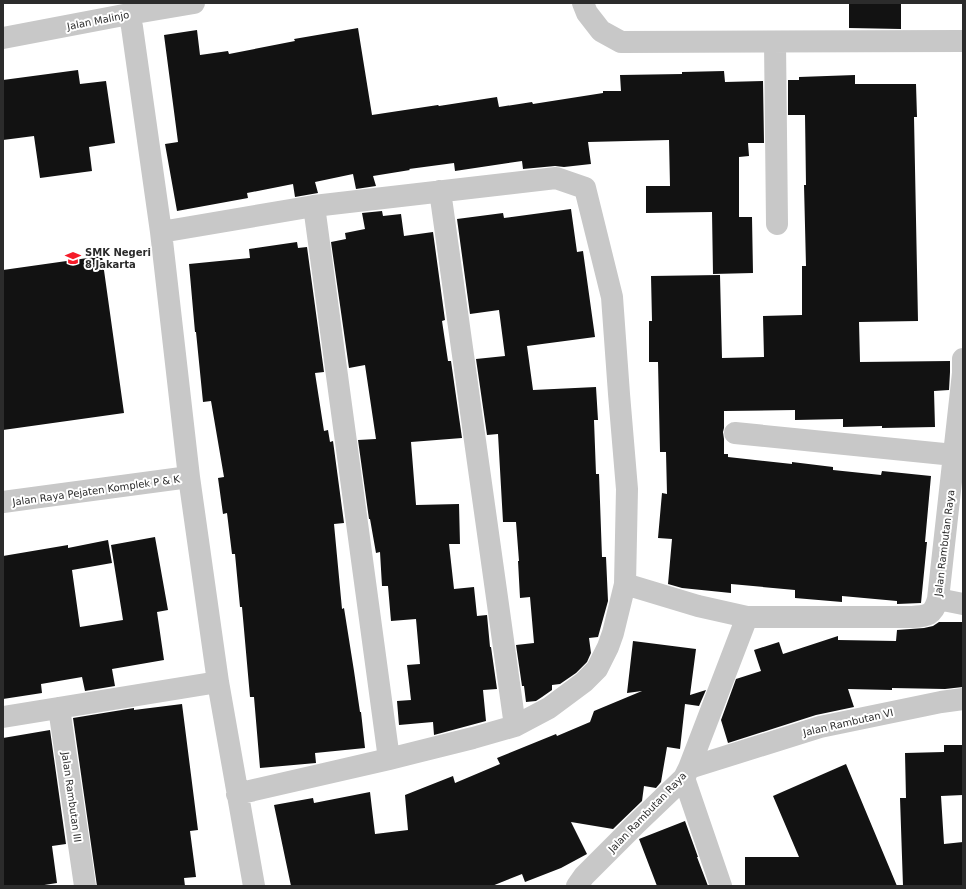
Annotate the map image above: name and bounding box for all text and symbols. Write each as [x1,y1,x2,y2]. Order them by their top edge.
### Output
street label: Jalan Malinjo [65,9,130,32]
place label: SMK Negeri 8 Jakarta [85,247,151,270]
school or university icon: SMK Negeri 8 Jakarta [64,249,82,267]
street label: Jalan Raya Pejaten Komplek P & K [11,473,181,508]
street label: Jalan Rambutan Raya [932,489,956,598]
street label: Jalan Rambutan VI [801,707,894,738]
street label: Jalan Rambutan III [60,750,83,843]
street label: Jalan Rambutan Raya [605,770,689,855]

